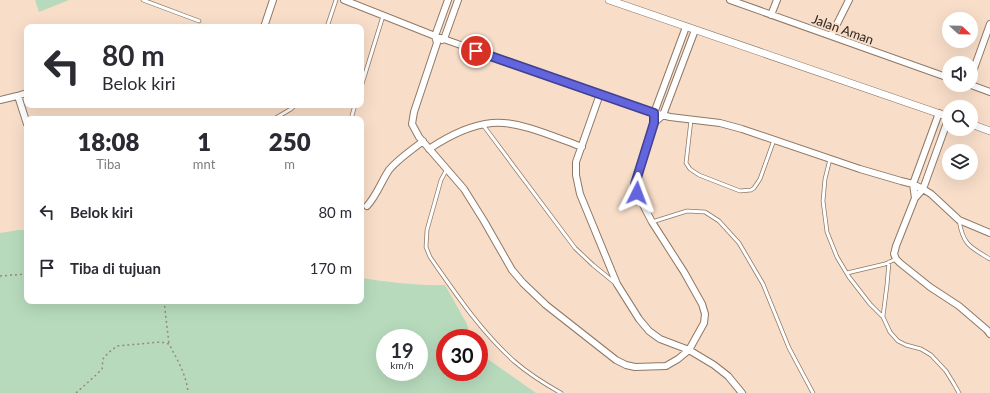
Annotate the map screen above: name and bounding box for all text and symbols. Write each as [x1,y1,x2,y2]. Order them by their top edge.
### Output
street label: Jalan Aman [810,10,876,48]
north arrow [942,12,978,48]
map controls [942,12,978,180]
pin [459,34,493,68]
text: 80 m [102,38,165,72]
icon: left [36,40,88,92]
icon: arrive [465,40,487,62]
button: sound [942,56,978,92]
text: Belok kiri [102,72,176,94]
button: search [942,100,978,136]
text: 18:08 [77,127,139,156]
text: 1 [197,127,211,156]
text: 250 [269,127,311,156]
button: layers [942,144,978,180]
text: Tiba [96,156,121,172]
text: mnt [193,156,215,172]
text: m [284,156,295,172]
position arrow [616,172,658,214]
icon: left [36,201,58,223]
text: Belok kiri [70,203,133,221]
text: 80 m [318,203,352,221]
icon: arrive [36,257,58,279]
text: Tiba di tujuan [70,259,161,277]
text: 170 m [310,259,352,277]
speed limit sign: 30 [436,329,488,381]
text: 19 [390,338,414,362]
text: km/h [390,359,414,371]

